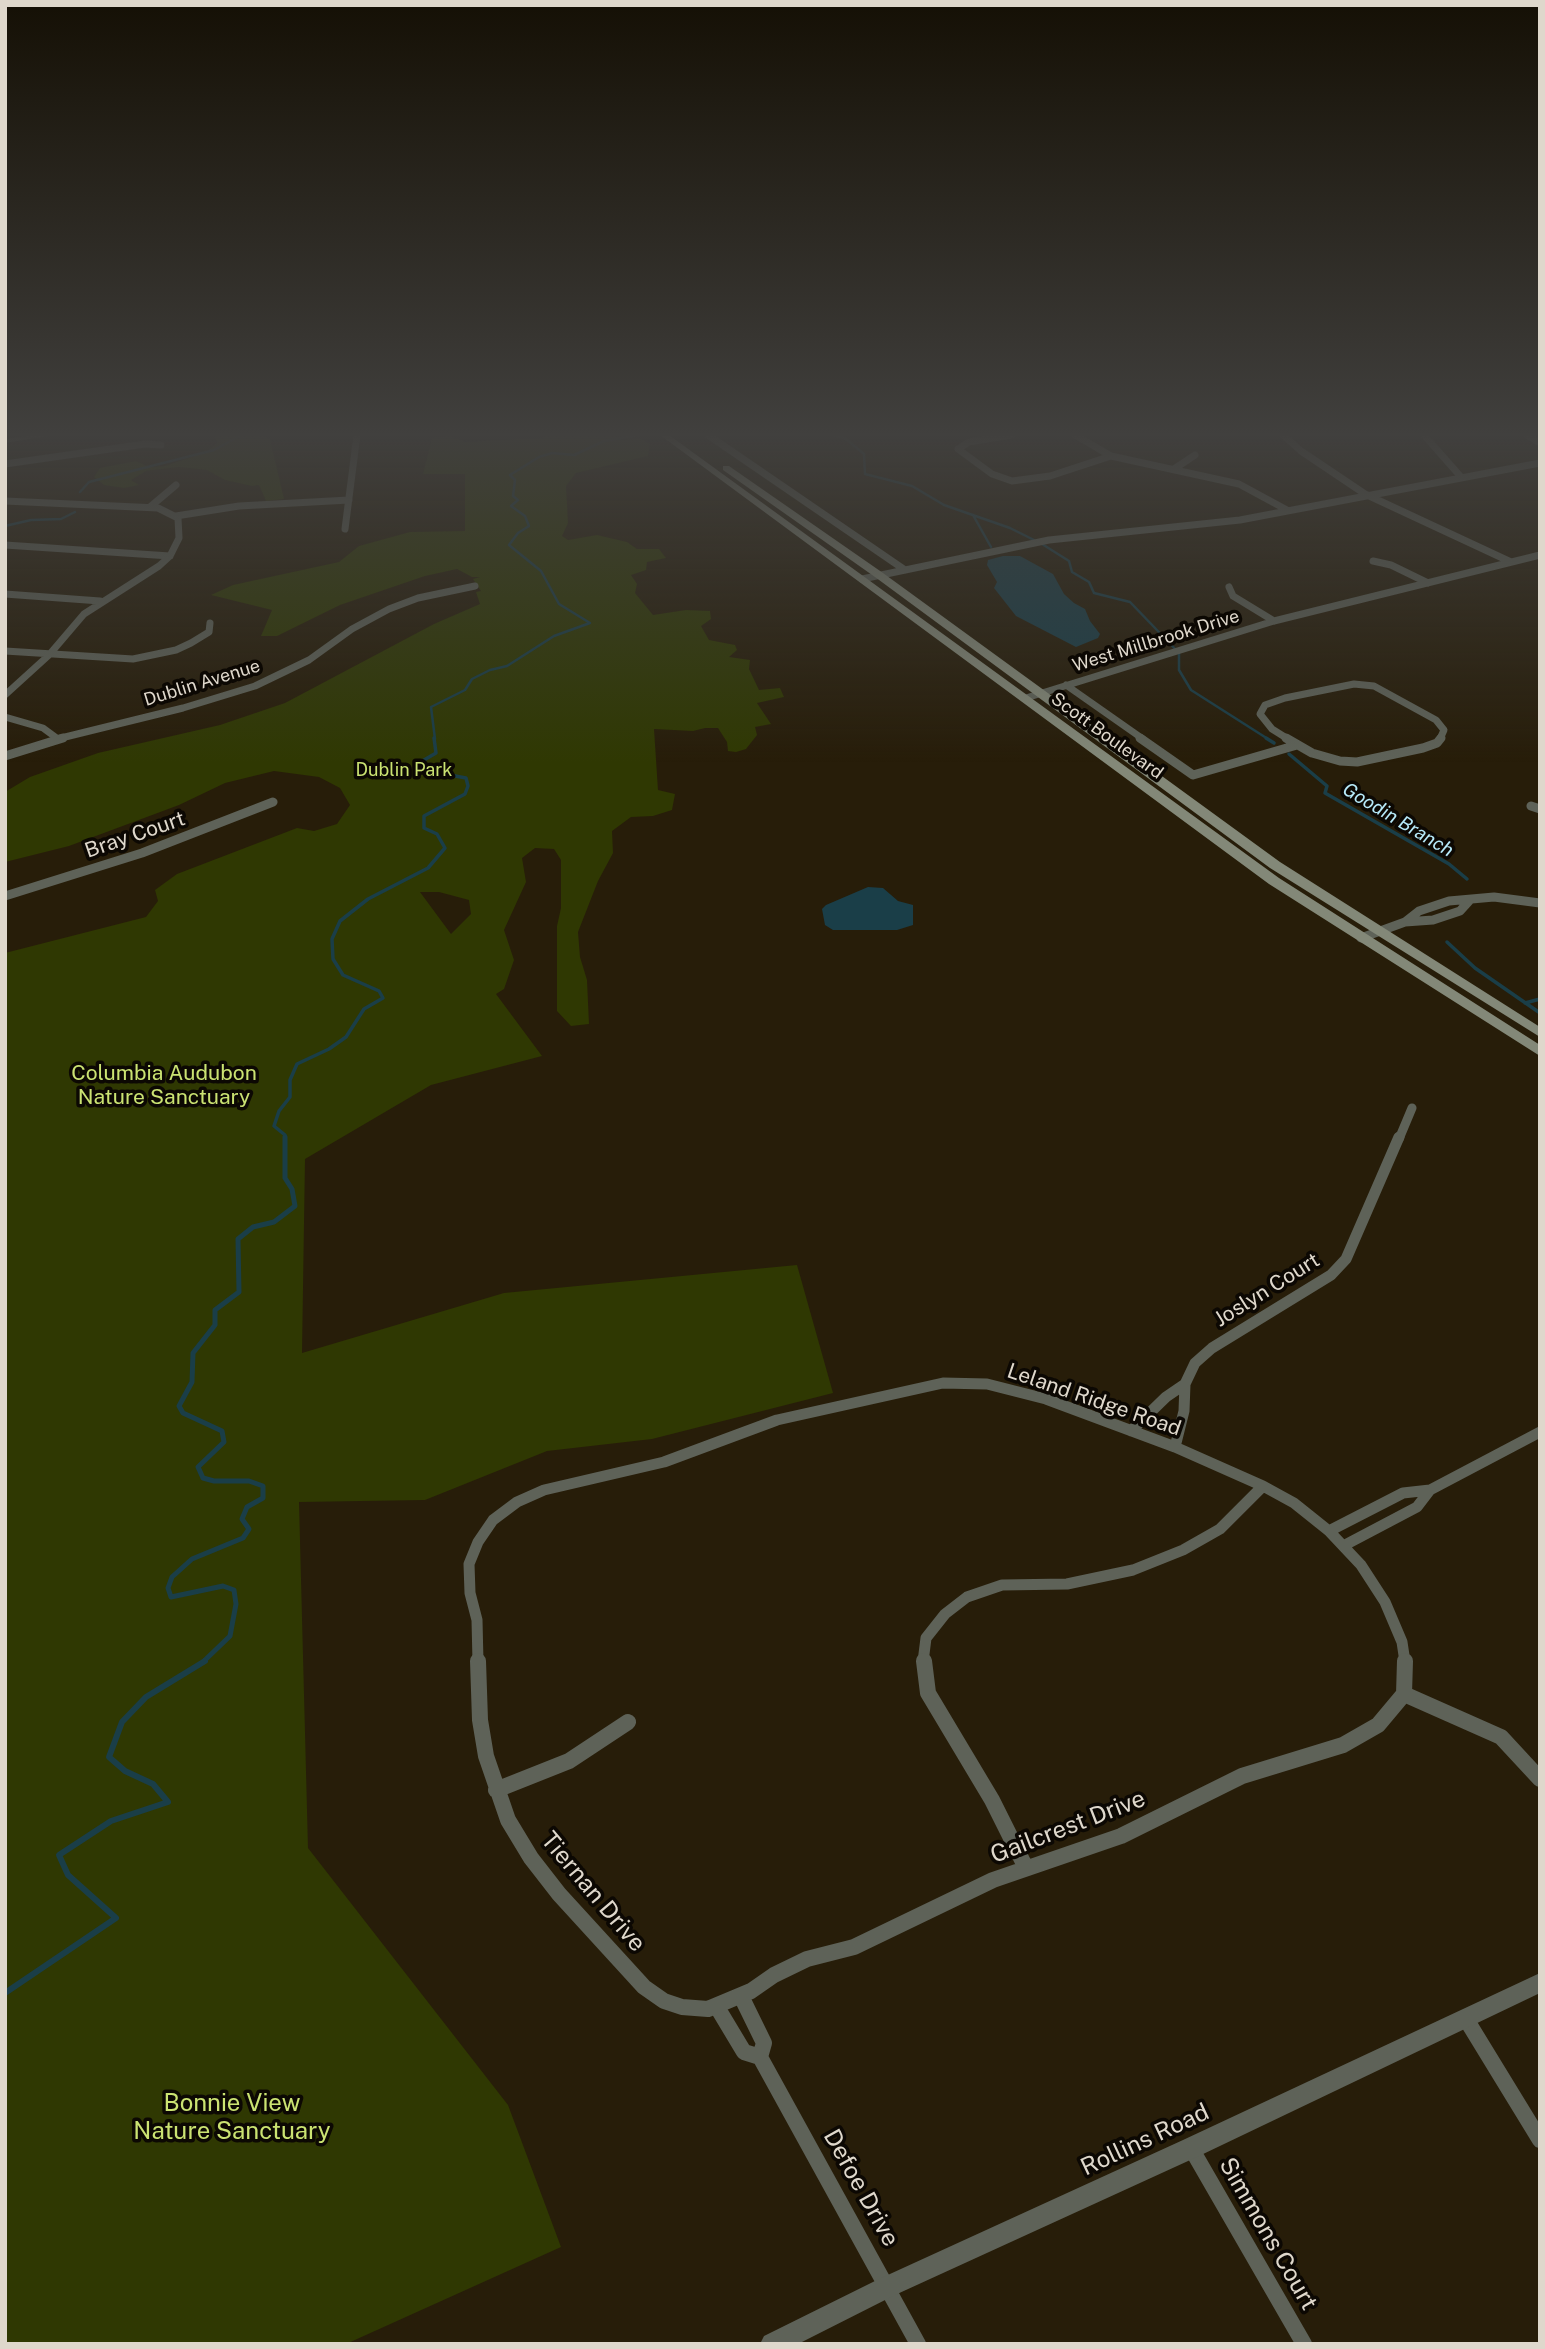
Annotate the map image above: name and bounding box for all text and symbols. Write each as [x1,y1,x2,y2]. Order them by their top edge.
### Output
street label: West Millbrook Drive [1070,605,1242,677]
street label: Dublin Avenue [141,655,263,711]
street label: Scott Boulevard [1047,688,1167,784]
park label: Dublin Park [356,759,452,781]
water label: Goodin Branch [1338,778,1458,862]
street label: Bray Court [82,806,188,864]
park label: Columbia Audubon Nature Sanctuary [71,1061,257,1111]
street label: Joslyn Court [1210,1248,1324,1332]
street label: Leland Ridge Road [1004,1358,1184,1442]
street label: Gailcrest Drive [986,1784,1150,1870]
street label: Tiernan Drive [535,1826,651,1958]
park label: Bonnie View Nature Sanctuary [133,2090,331,2146]
street label: Rollins Road [1076,2098,1214,2182]
street label: Defoe Drive [817,2124,905,2252]
street label: Simmons Court [1213,2153,1323,2315]

